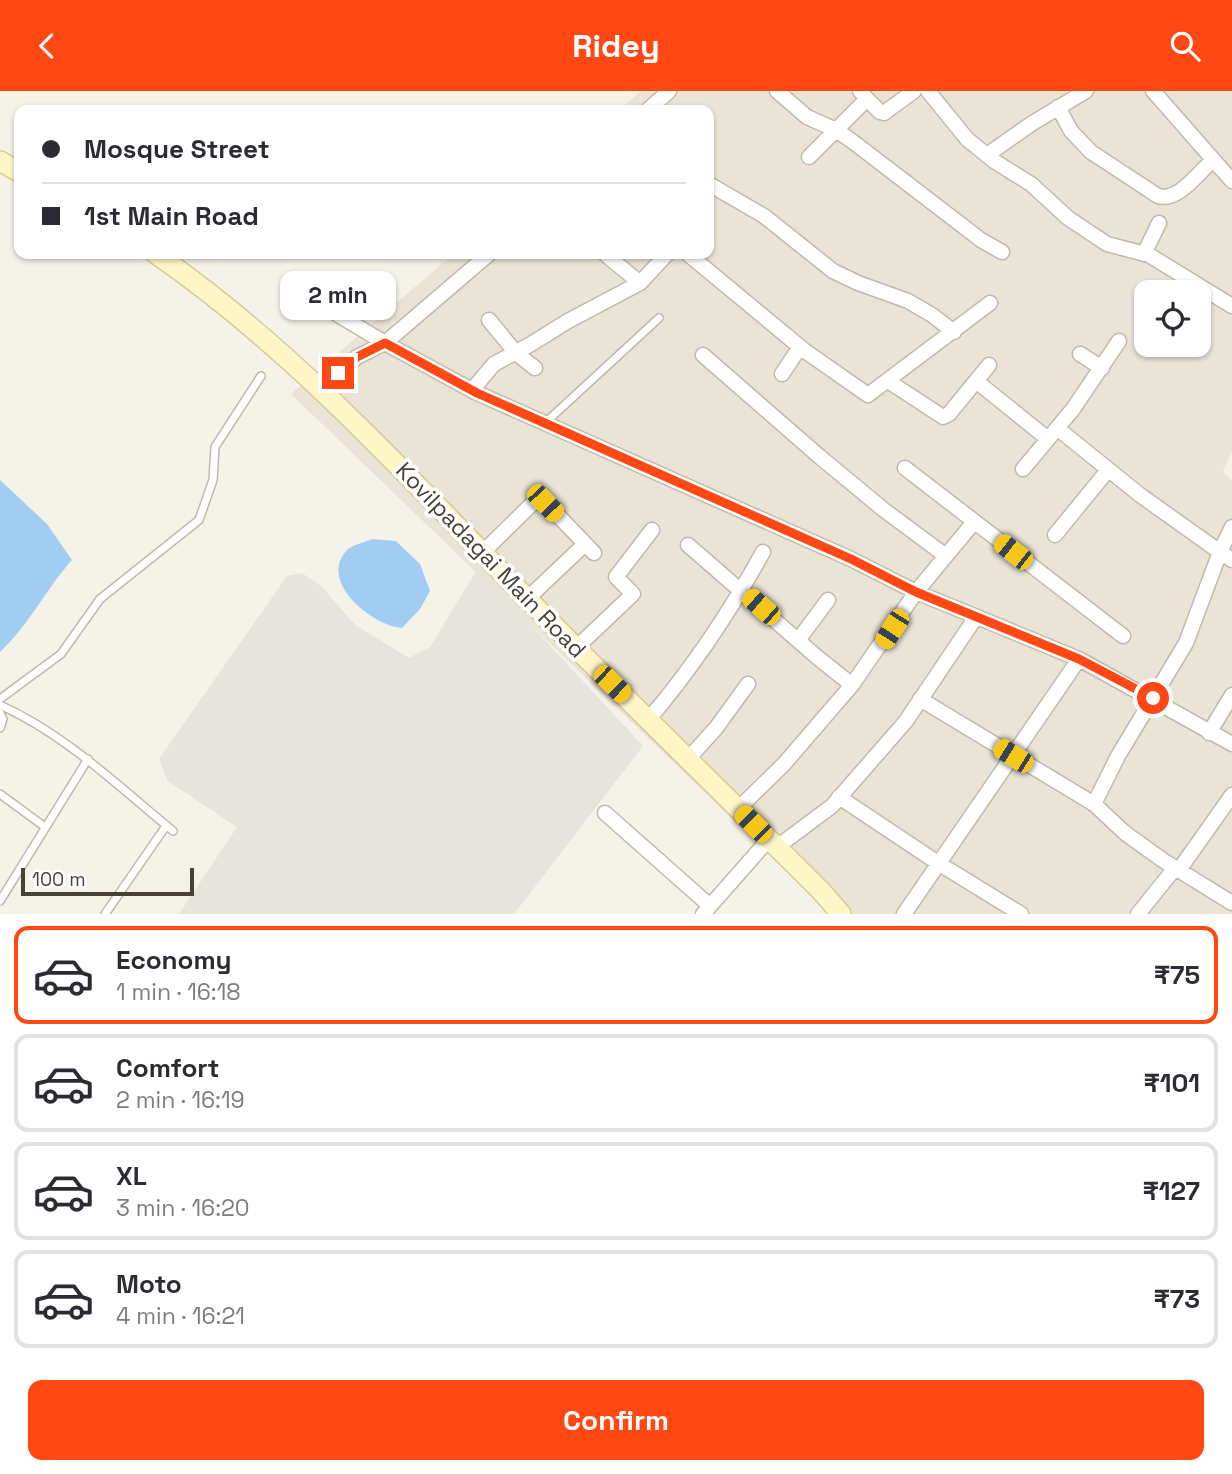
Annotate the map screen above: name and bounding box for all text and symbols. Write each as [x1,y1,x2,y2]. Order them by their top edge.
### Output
text: Ridey [572,26,660,66]
icon: back [28,27,66,65]
icon: search [1166,27,1204,65]
text: Mosque Street [84,132,270,166]
text: 1st Main Road [84,199,259,233]
callout: 2 min [280,271,396,321]
text: 2 min [308,280,368,310]
map controls [1134,280,1211,357]
button: locate [1134,280,1211,357]
route end [322,357,354,389]
street label: Kovilpadagai Main Road [389,456,593,664]
car [523,481,568,525]
car [990,531,1037,573]
car [739,585,784,629]
car [872,606,913,652]
car [590,662,635,706]
route start [1137,682,1169,714]
car [990,736,1037,776]
car [731,802,776,846]
scale bar [21,865,194,897]
text: 100 m [32,867,86,892]
text: Economy [116,943,232,977]
icon: car [32,944,95,1007]
text: ₹75 [1154,958,1200,992]
text: 1 min · 16:18 [116,977,241,1007]
text: Comfort [116,1051,219,1085]
icon: car [32,1052,95,1115]
text: ₹101 [1143,1066,1200,1100]
text: 2 min · 16:19 [116,1085,245,1115]
text: XL [116,1159,147,1193]
icon: car [32,1160,95,1223]
text: ₹127 [1142,1174,1200,1208]
text: 3 min · 16:20 [116,1193,250,1223]
text: Moto [116,1267,182,1301]
icon: car [32,1268,95,1331]
text: ₹73 [1154,1282,1200,1316]
text: 4 min · 16:21 [116,1301,245,1331]
button: Confirm [28,1380,1204,1460]

